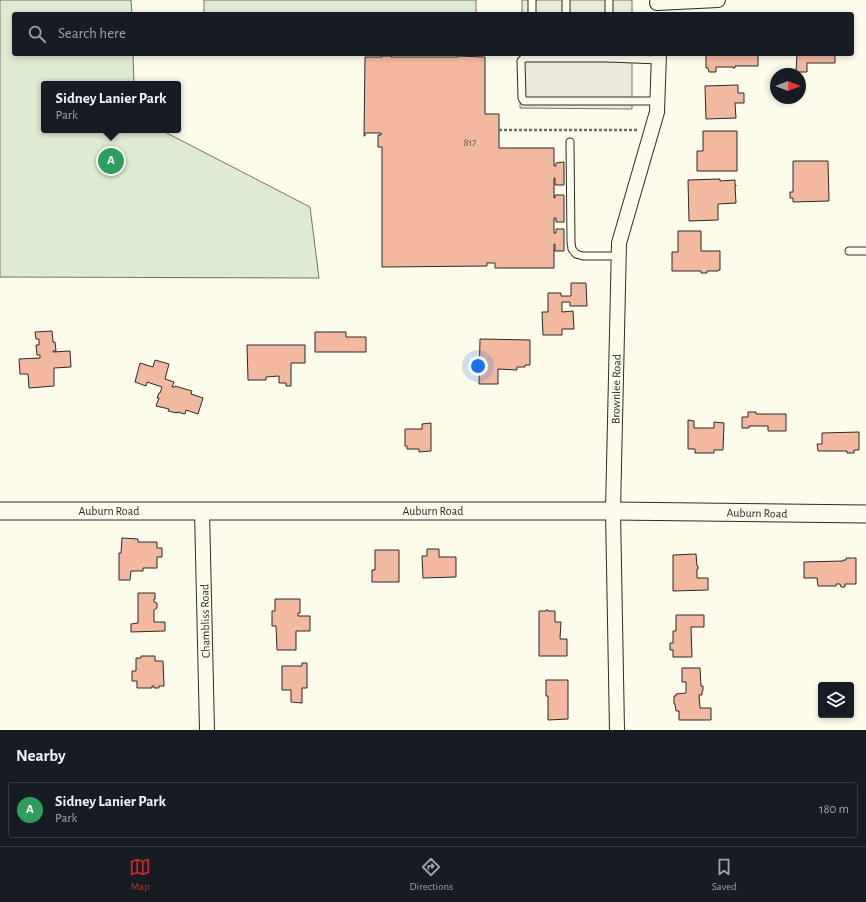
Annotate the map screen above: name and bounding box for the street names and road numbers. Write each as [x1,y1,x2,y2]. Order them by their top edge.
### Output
street label: Brownlee Road [609,354,623,424]
street label: Auburn Road [79,505,139,517]
street label: Auburn Road [403,505,463,517]
street label: Auburn Road [726,506,788,520]
street label: Chambliss Road [198,584,212,658]

